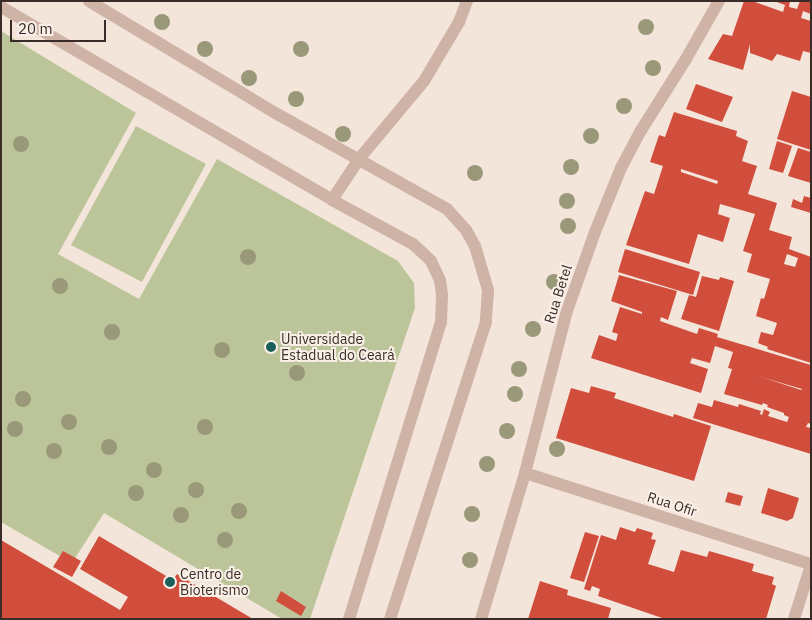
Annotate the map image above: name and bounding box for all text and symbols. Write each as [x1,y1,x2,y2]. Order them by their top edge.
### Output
scale bar [12,10,109,42]
text: 20 m [18,19,53,38]
street label: Rua Betel [541,262,575,326]
place label: Universidade Estadual do Ceará [281,331,395,364]
marker: Universidade Estadual do Ceará [265,341,277,353]
street label: Rua Ofir [645,488,699,520]
place label: Centro de Bioterismo [180,566,249,598]
marker: Centro de Bioterismo [164,576,176,588]

